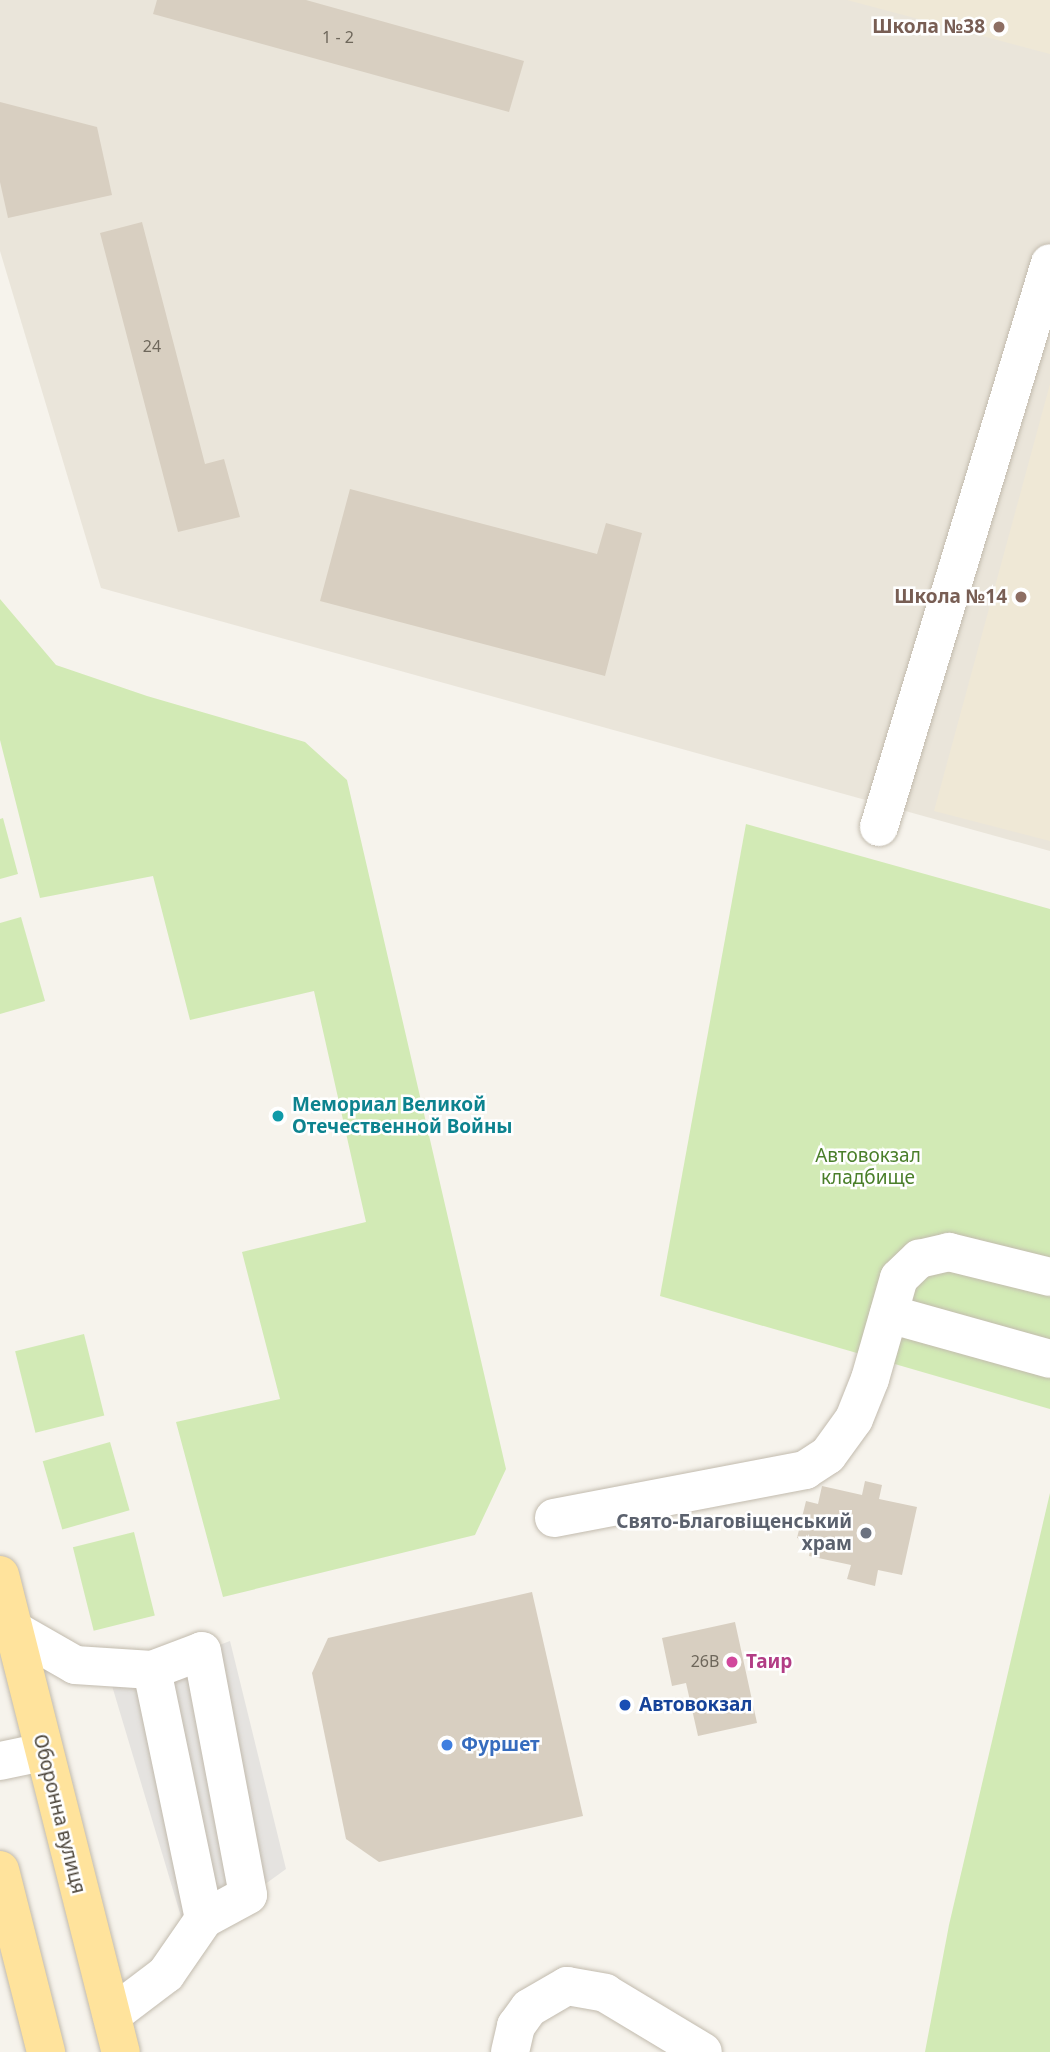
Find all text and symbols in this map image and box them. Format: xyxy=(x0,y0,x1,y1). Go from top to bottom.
place label: Школа №38 xyxy=(872,16,985,38)
marker: Школа №38 xyxy=(991,19,1007,35)
house number: 1 - 2 xyxy=(322,27,354,47)
house number: 24 xyxy=(143,336,161,356)
place label: Школа №14 xyxy=(894,586,1007,608)
marker: Школа №14 xyxy=(1013,589,1029,605)
place label: Мемориал Великой Отечественной Войны xyxy=(292,1094,513,1138)
marker: Мемориал Великой Отечественной Войны xyxy=(270,1108,286,1124)
park label: Автовокзал кладбище xyxy=(815,1145,921,1189)
place label: Свято-Благовіщенський храм xyxy=(616,1511,852,1555)
marker: Свято-Благовіщенський храм xyxy=(858,1525,874,1541)
house number: 26В xyxy=(691,1651,719,1671)
place label: Таир xyxy=(746,1651,792,1673)
marker: Таир xyxy=(724,1654,740,1670)
place label: Автовокзал xyxy=(639,1694,752,1716)
marker: Автовокзал xyxy=(617,1697,633,1713)
street label: Оборонна вулиця xyxy=(28,1732,90,1896)
place label: Фуршет xyxy=(461,1734,540,1756)
marker: Фуршет xyxy=(439,1737,455,1753)

